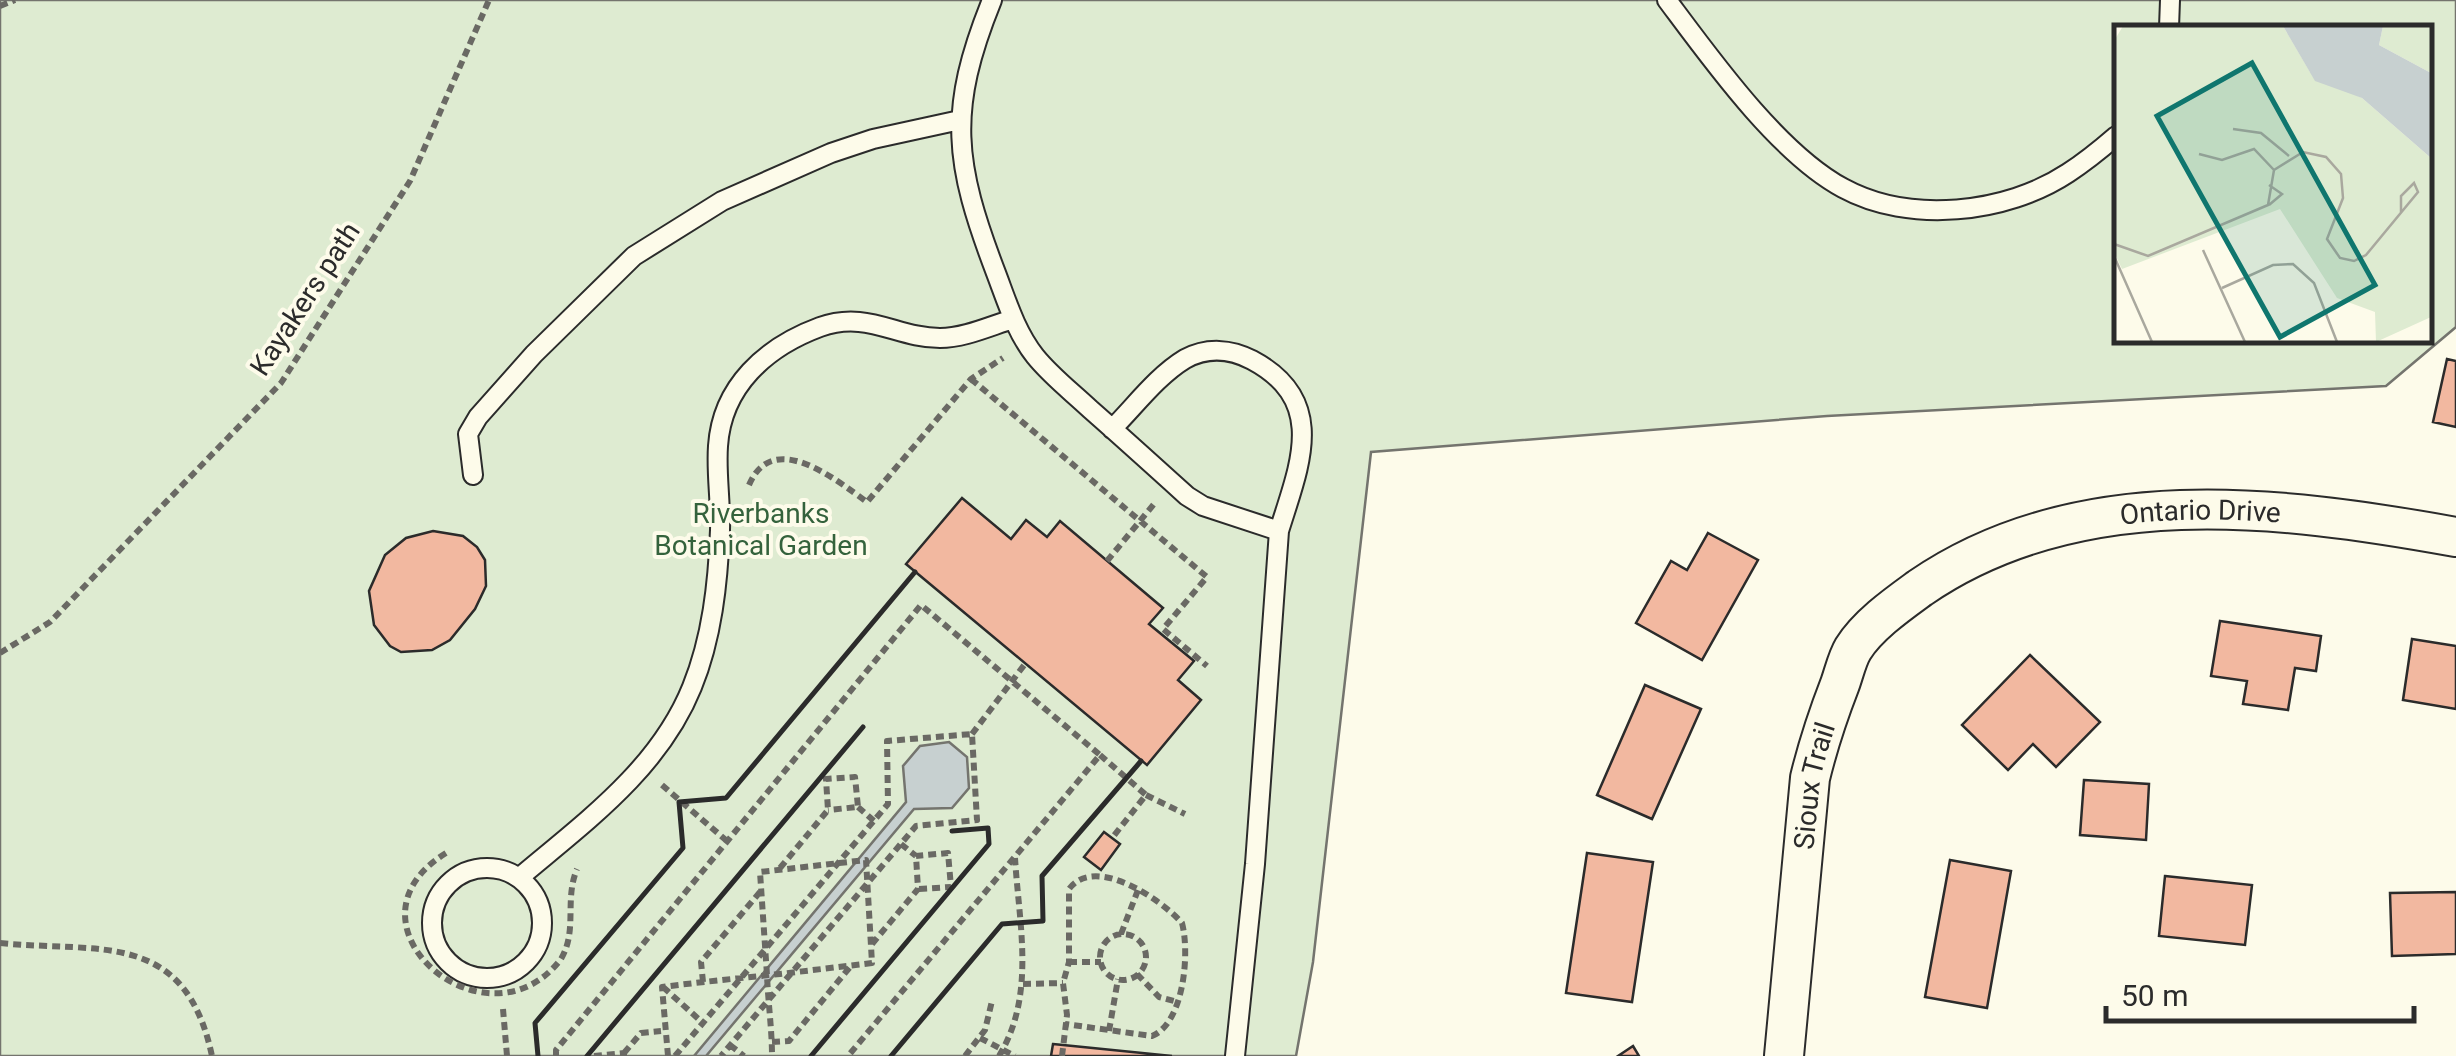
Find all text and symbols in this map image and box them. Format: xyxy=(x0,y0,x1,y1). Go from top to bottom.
inset map xyxy=(2114,25,2431,342)
street label: Kayakers path xyxy=(243,216,367,382)
street label: Ontario Drive xyxy=(2118,493,2282,531)
park label: Riverbanks Botanical Garden xyxy=(654,497,868,562)
street label: Sioux Trail xyxy=(1787,718,1841,851)
scale bar xyxy=(2106,961,2414,1023)
text: 50 m xyxy=(2121,978,2188,1013)

